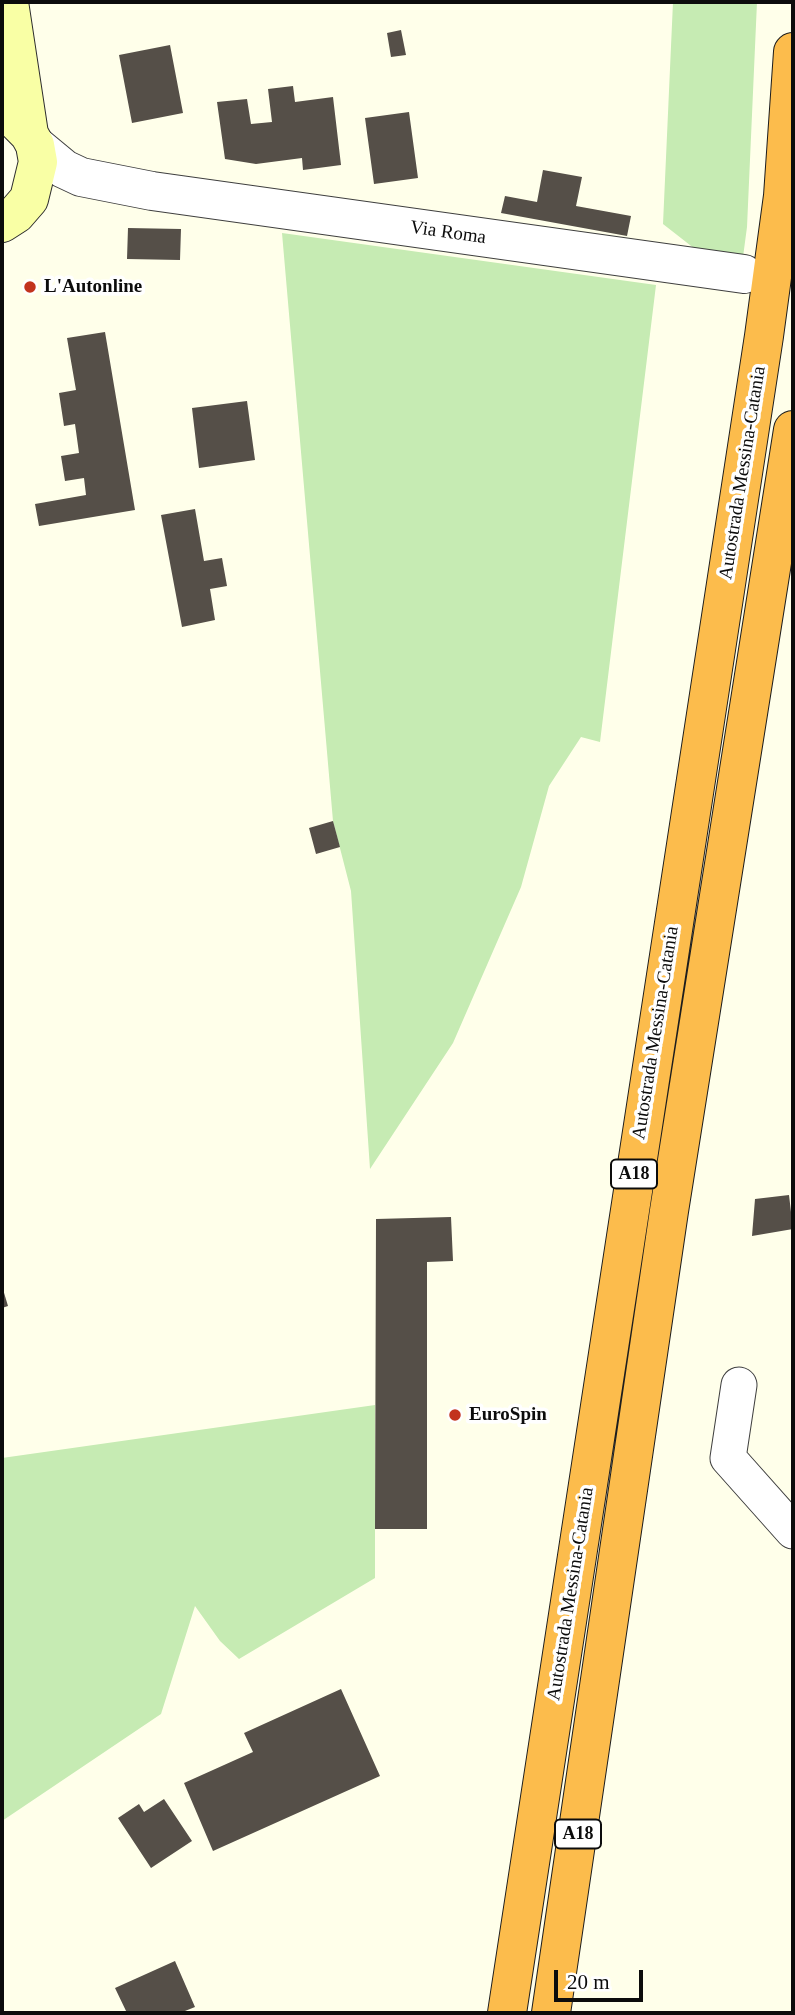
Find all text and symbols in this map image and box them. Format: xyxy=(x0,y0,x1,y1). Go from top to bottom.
street label: Via Roma xyxy=(409,216,487,250)
place label: L'Autonline xyxy=(44,276,142,298)
marker: L'Autonline xyxy=(22,279,38,295)
street label: Autostrada Messina-Catania xyxy=(715,365,771,581)
street label: Autostrada Messina-Catania xyxy=(628,925,684,1141)
road number: A18 xyxy=(611,1160,657,1189)
place label: EuroSpin xyxy=(469,1404,547,1426)
marker: EuroSpin xyxy=(447,1407,463,1423)
street label: Autostrada Messina-Catania xyxy=(543,1486,599,1702)
road number: A18 xyxy=(555,1820,601,1848)
scale bar xyxy=(557,1955,646,1999)
text: 20 m xyxy=(567,1970,610,1994)

